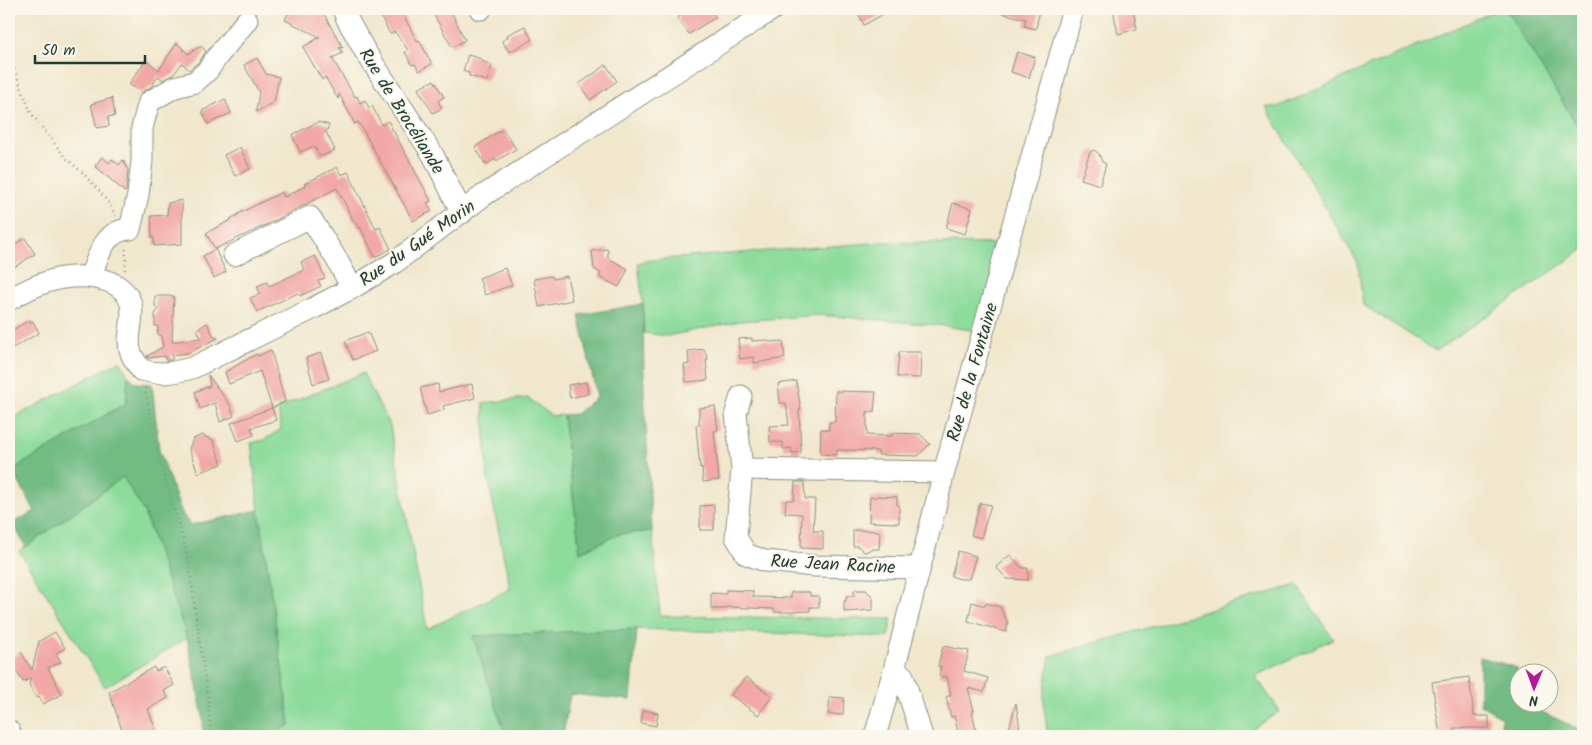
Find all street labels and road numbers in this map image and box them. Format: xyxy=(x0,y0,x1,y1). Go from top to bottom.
street label: Rue de Brocéliande xyxy=(350,43,451,181)
street label: Rue du Gué Morin xyxy=(354,193,482,295)
street label: Rue de la Fontaine xyxy=(940,299,1007,445)
street label: Rue Jean Racine xyxy=(770,548,896,583)

